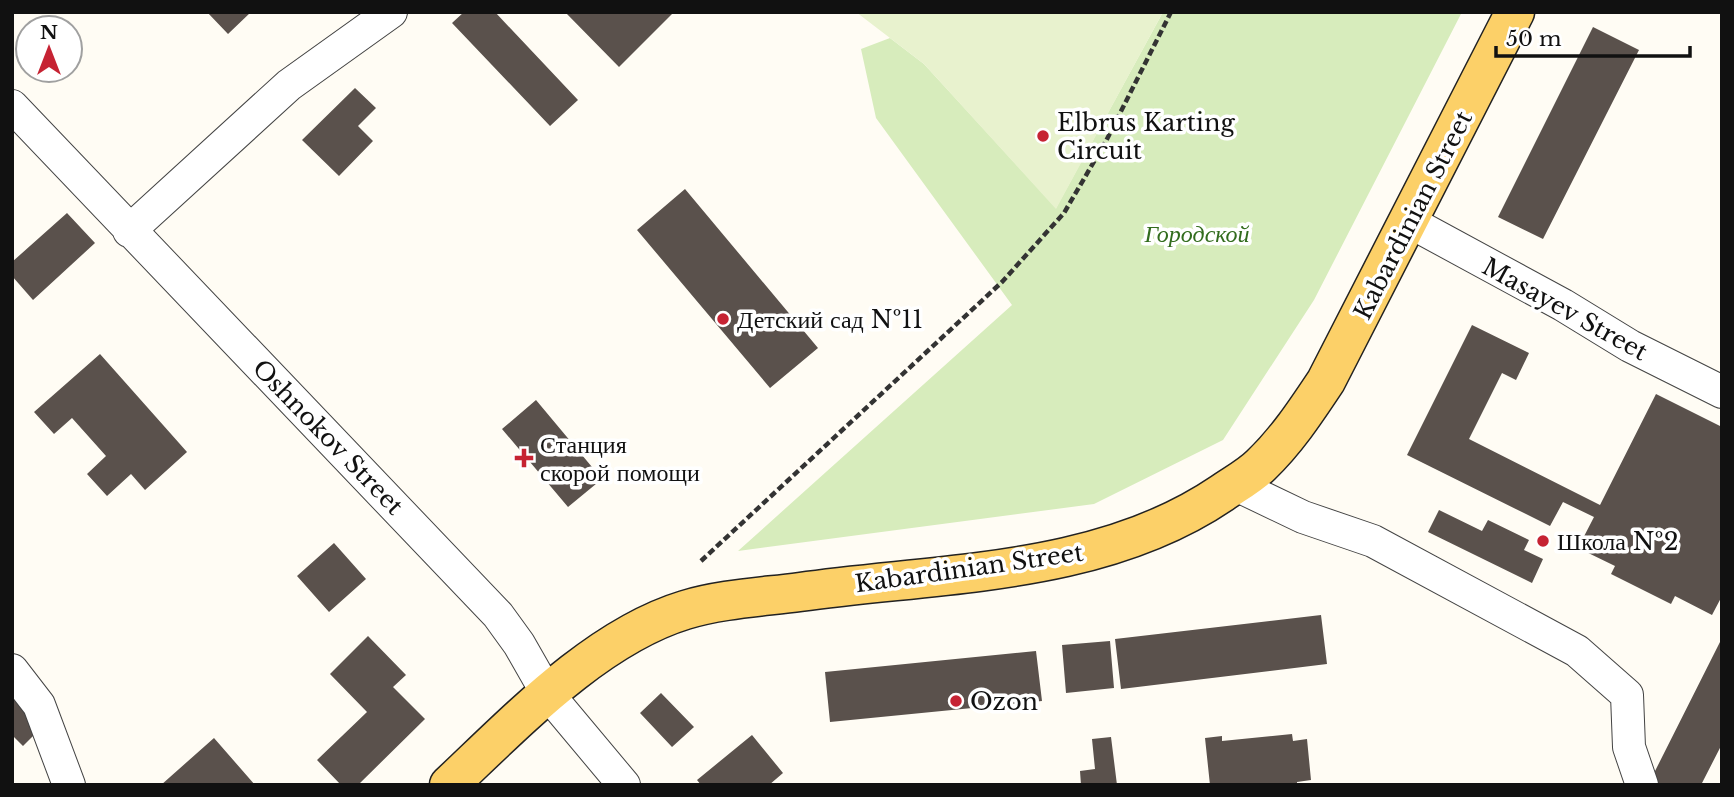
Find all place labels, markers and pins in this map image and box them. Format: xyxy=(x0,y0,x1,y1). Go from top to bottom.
place label: Elbrus Karting Circuit xyxy=(1057,108,1235,165)
marker: Elbrus Karting Circuit xyxy=(1035,128,1051,144)
place label: Детский сад №11 xyxy=(737,305,923,334)
marker: Детский сад №11 xyxy=(715,311,731,327)
place label: Станция скорой помощи xyxy=(540,430,700,487)
marker: Станция скорой помощи xyxy=(514,448,534,468)
place label: Школа №2 xyxy=(1557,527,1678,556)
marker: Школа №2 xyxy=(1535,533,1551,549)
place label: Ozon xyxy=(970,687,1038,716)
marker: Ozon xyxy=(948,693,964,709)

